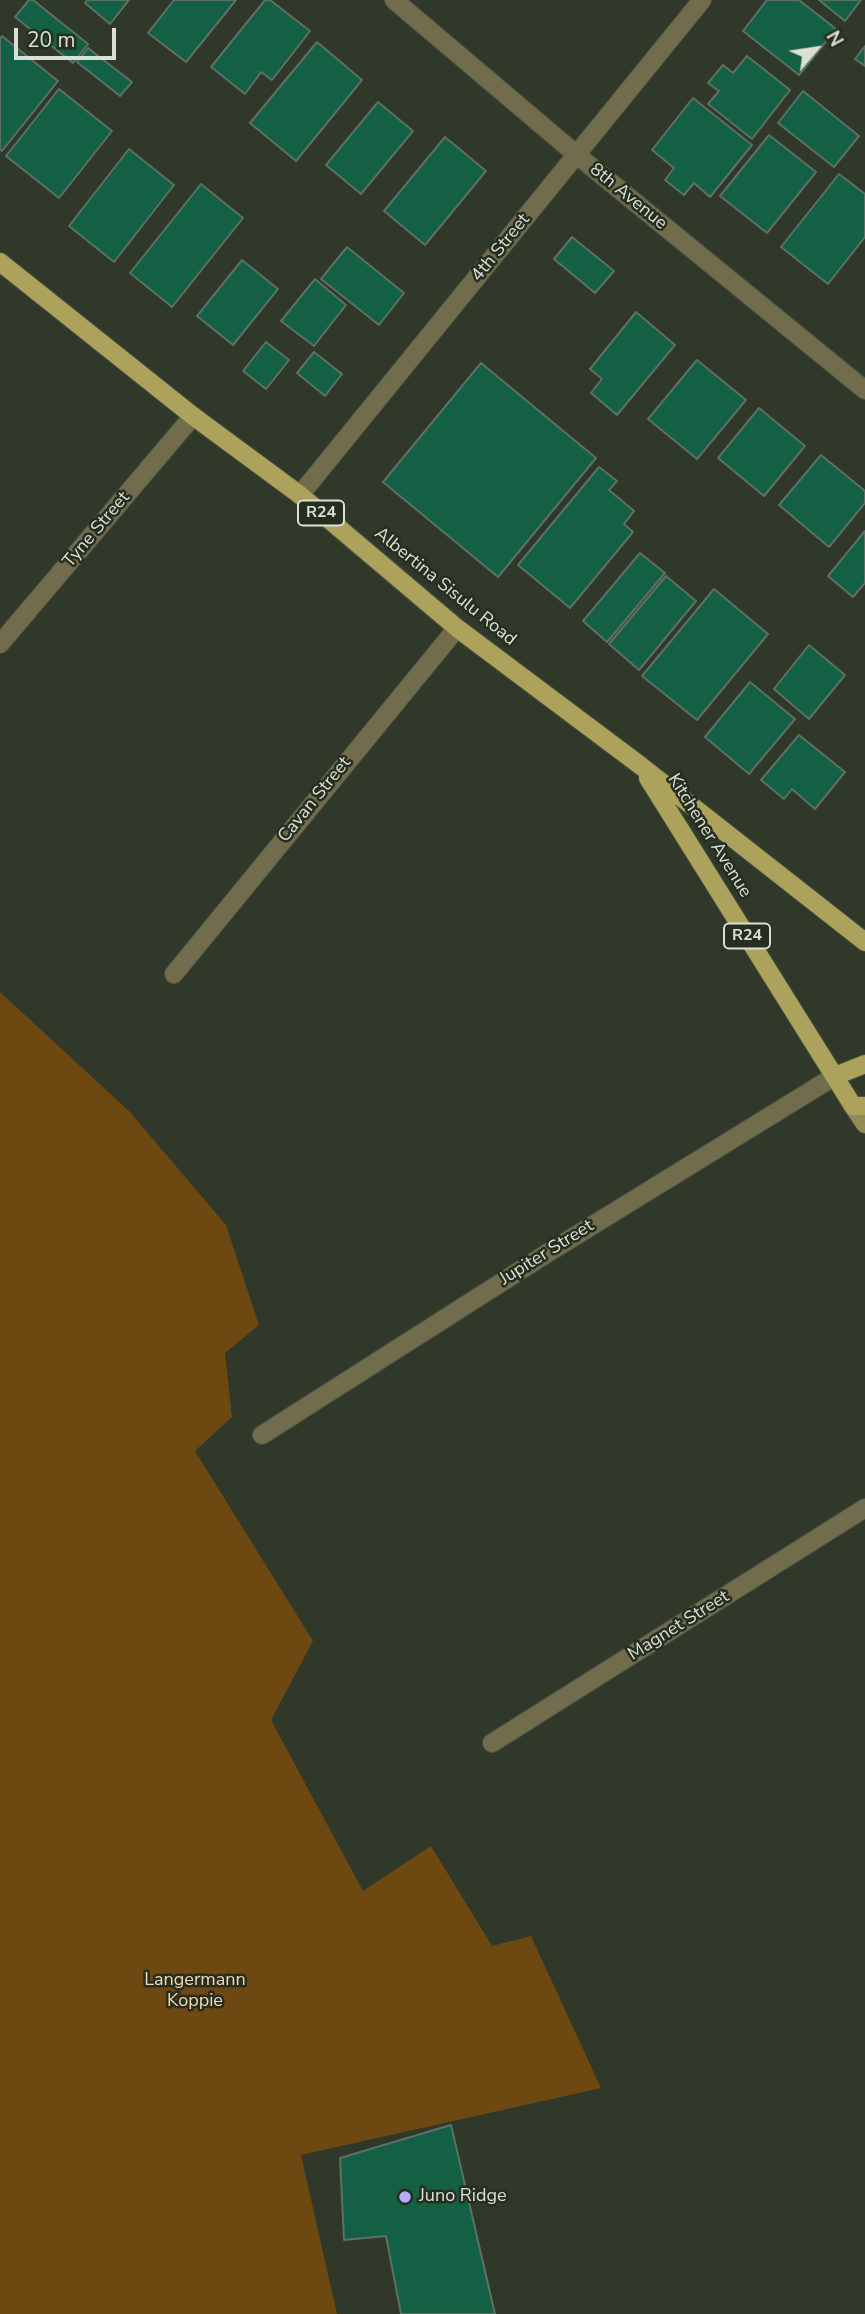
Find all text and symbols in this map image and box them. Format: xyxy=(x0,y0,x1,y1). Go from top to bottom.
scale bar xyxy=(18,14,119,58)
north arrow xyxy=(781,14,851,84)
text: 20 m xyxy=(27,26,76,54)
text: N xyxy=(820,26,849,51)
street label: 8th Avenue xyxy=(585,159,671,235)
street label: 4th Street xyxy=(467,210,535,286)
street label: Tyne Street xyxy=(59,488,135,572)
road number: R24 xyxy=(298,500,344,526)
street label: Albertina Sisulu Road xyxy=(370,523,520,651)
street label: Cavan Street xyxy=(274,753,356,847)
street label: Kitchener Avenue xyxy=(662,770,756,902)
road number: R24 xyxy=(724,924,770,948)
street label: Jupiter Street xyxy=(496,1216,598,1290)
street label: Magnet Street xyxy=(624,1586,734,1666)
park label: Langermann Koppie xyxy=(144,1970,246,2012)
place label: Juno Ridge xyxy=(419,2186,507,2208)
marker: Juno Ridge xyxy=(397,2189,413,2205)

